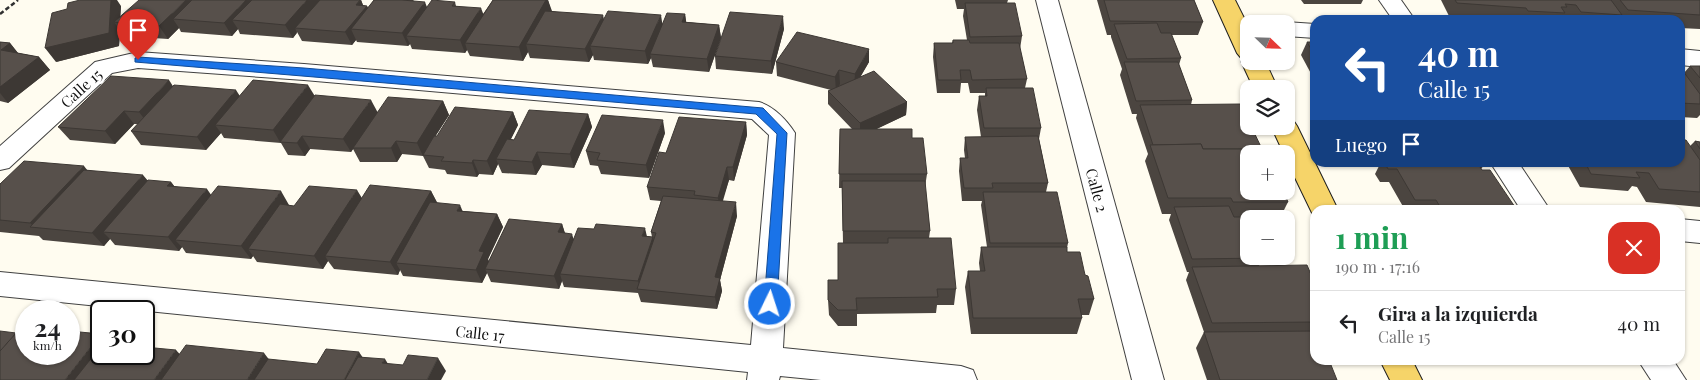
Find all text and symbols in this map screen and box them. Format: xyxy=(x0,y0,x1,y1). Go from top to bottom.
pin xyxy=(117,9,159,60)
north arrow xyxy=(1240,15,1295,70)
map controls xyxy=(1240,15,1295,265)
icon: arrive xyxy=(124,16,152,44)
text: 40 m xyxy=(1418,29,1499,76)
icon: left xyxy=(1335,35,1400,100)
street label: Calle 15 xyxy=(56,64,106,112)
text: Calle 15 xyxy=(1418,74,1490,104)
button: layers xyxy=(1240,80,1295,135)
icon: arrive xyxy=(1397,130,1425,158)
text: Luego xyxy=(1335,131,1387,157)
button: + xyxy=(1240,145,1295,200)
street label: Calle 2 xyxy=(1082,166,1112,214)
button: − xyxy=(1240,210,1295,265)
text: 1 min xyxy=(1335,217,1409,257)
button: close xyxy=(1608,222,1660,274)
text: 190 m · 17:16 xyxy=(1335,256,1420,277)
position arrow xyxy=(743,277,795,329)
speed limit sign: 30 xyxy=(90,300,155,365)
text: Gira a la izquierda xyxy=(1378,300,1538,326)
icon: left xyxy=(1335,309,1363,337)
text: 24 xyxy=(34,310,61,343)
text: 40 m xyxy=(1618,310,1660,336)
street label: Calle 17 xyxy=(454,320,506,346)
text: Calle 15 xyxy=(1378,326,1430,347)
text: km/h xyxy=(33,337,62,353)

